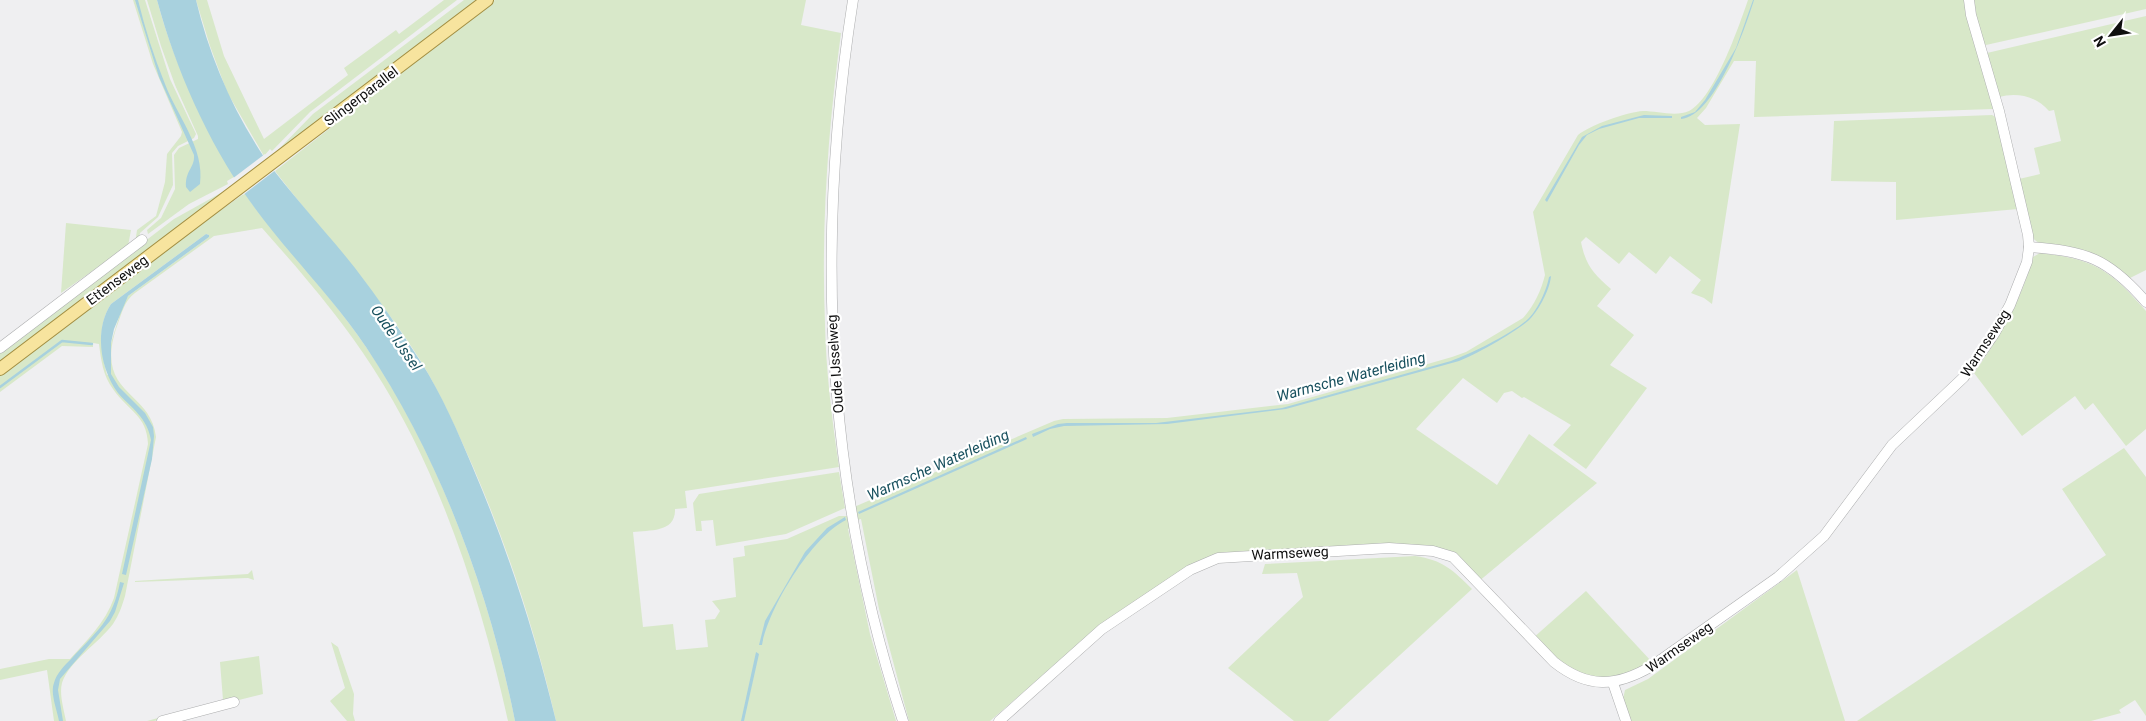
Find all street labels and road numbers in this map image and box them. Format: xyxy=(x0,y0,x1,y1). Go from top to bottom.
street label: Slingerparallel xyxy=(321,63,401,129)
street label: Ettenseweg xyxy=(83,252,151,308)
street label: Warmseweg xyxy=(1957,306,2013,380)
street label: Oude IJsselweg xyxy=(824,314,846,414)
street label: Warmseweg xyxy=(1251,543,1329,563)
street label: Warmseweg xyxy=(1643,618,1715,676)

